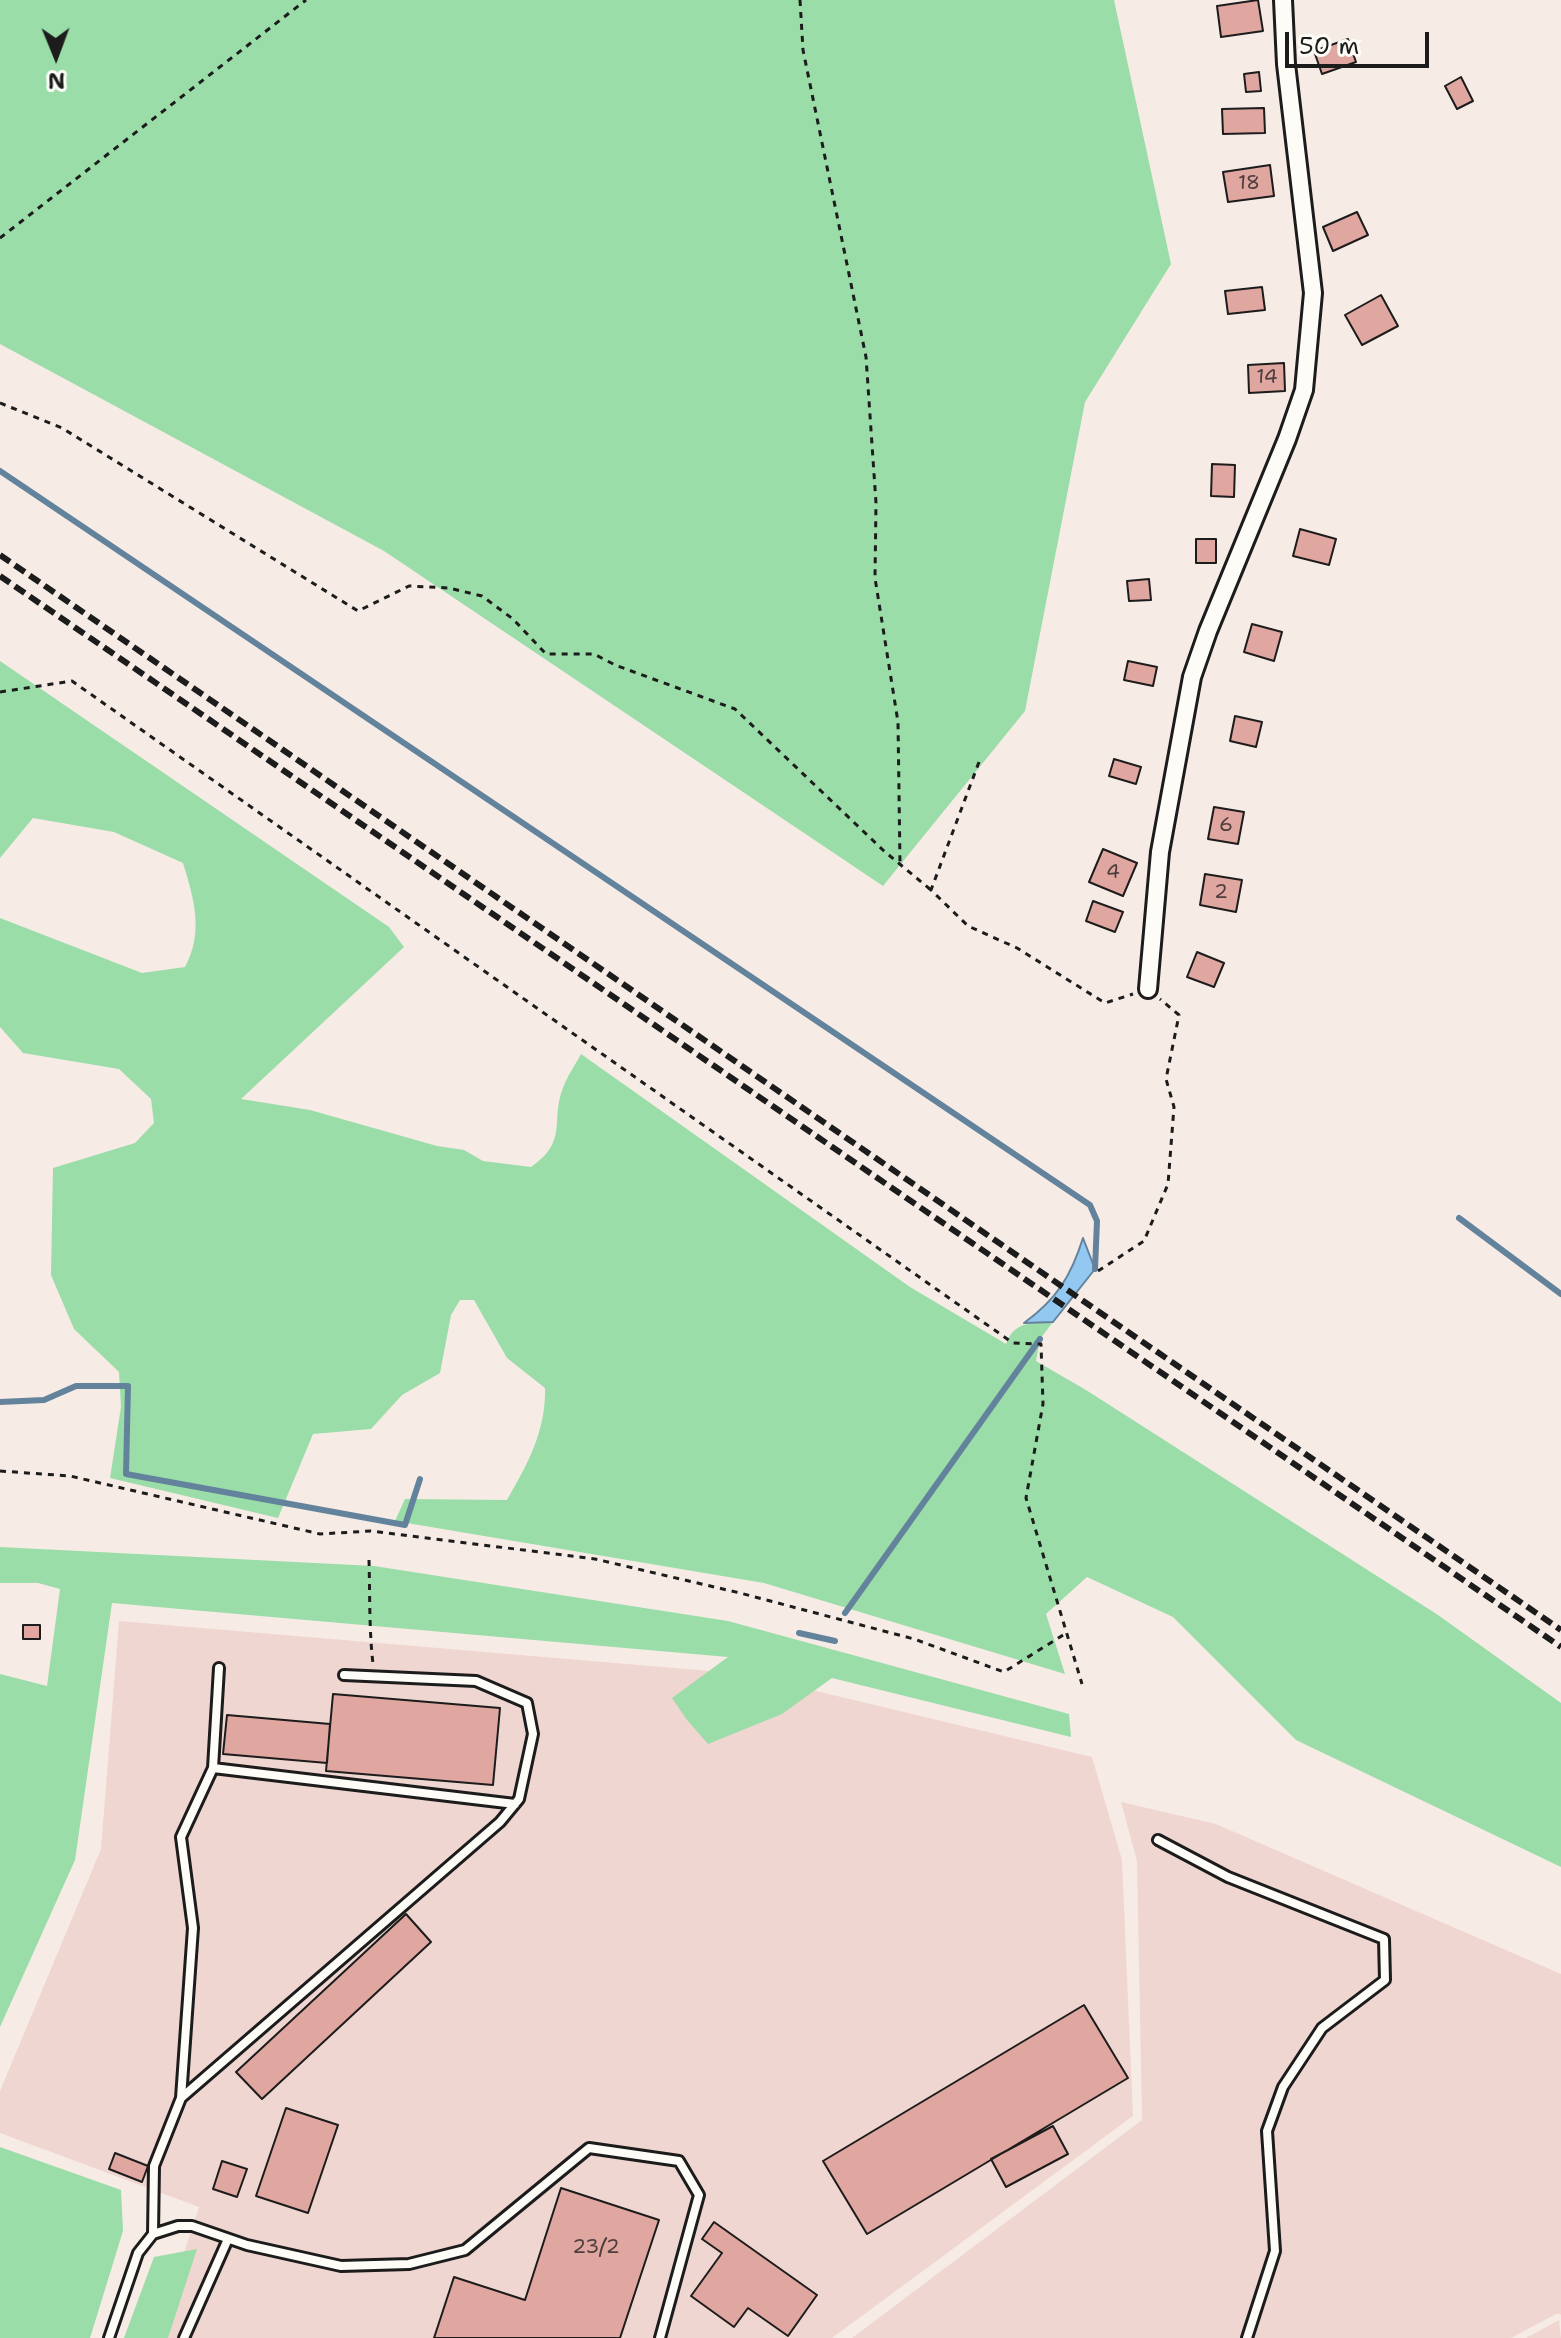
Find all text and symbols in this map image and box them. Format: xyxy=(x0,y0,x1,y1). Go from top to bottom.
north arrow xyxy=(16,16,96,96)
scale bar xyxy=(1289,16,1433,66)
text: 50 m xyxy=(1299,30,1359,62)
text: N xyxy=(47,66,65,95)
house number: 18 xyxy=(1238,172,1260,196)
house number: 14 xyxy=(1256,366,1278,390)
house number: 6 xyxy=(1219,814,1233,838)
house number: 4 xyxy=(1106,861,1120,885)
house number: 2 xyxy=(1214,881,1228,905)
house number: 23/2 xyxy=(572,2236,620,2260)

